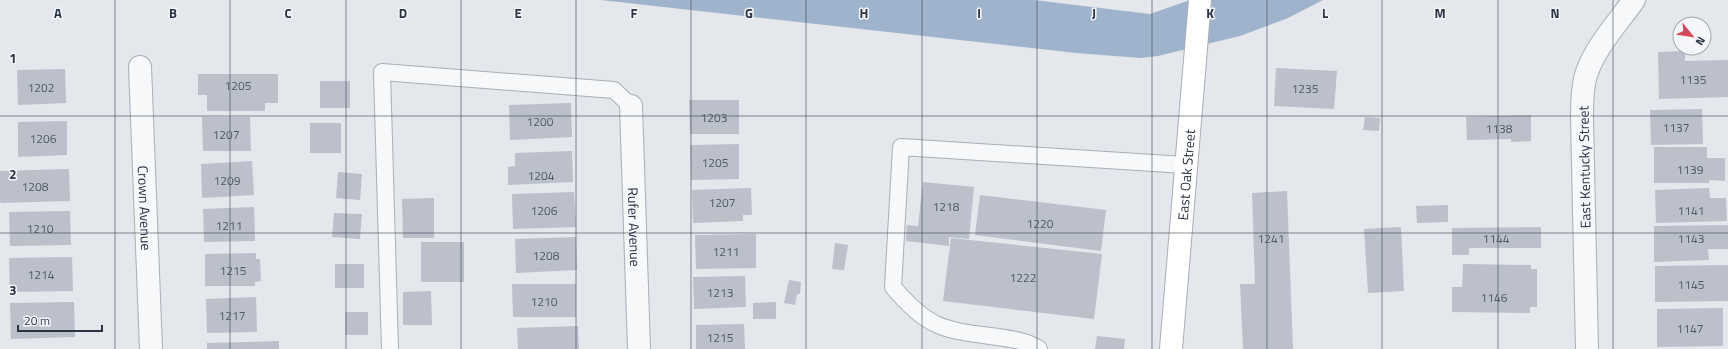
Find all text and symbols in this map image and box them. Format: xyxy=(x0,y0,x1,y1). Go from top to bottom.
text: A xyxy=(54,3,62,23)
text: B xyxy=(169,3,177,23)
text: C xyxy=(284,3,292,23)
text: D xyxy=(399,3,407,23)
text: E xyxy=(514,3,522,23)
text: F xyxy=(631,3,638,23)
text: G xyxy=(745,3,753,23)
text: H xyxy=(860,3,868,23)
text: I xyxy=(977,3,981,23)
text: J xyxy=(1092,3,1096,23)
text: K xyxy=(1206,3,1214,23)
text: L xyxy=(1322,3,1328,23)
text: M xyxy=(1434,3,1446,23)
text: N xyxy=(1550,3,1560,23)
north arrow xyxy=(1672,16,1712,56)
text: N xyxy=(1692,34,1709,48)
text: 1 xyxy=(9,48,17,68)
house number: 1135 xyxy=(1680,70,1707,89)
house number: 1205 xyxy=(225,76,252,95)
house number: 1202 xyxy=(28,78,54,97)
house number: 1235 xyxy=(1292,79,1319,98)
street label: East Kentucky Street xyxy=(1572,105,1596,229)
house number: 1203 xyxy=(701,108,727,127)
house number: 1200 xyxy=(527,112,554,131)
house number: 1137 xyxy=(1663,118,1689,137)
house number: 1138 xyxy=(1486,119,1513,138)
house number: 1207 xyxy=(213,125,239,144)
street label: East Oak Street xyxy=(1171,128,1200,221)
house number: 1206 xyxy=(30,129,57,148)
house number: 1205 xyxy=(702,153,729,172)
house number: 1139 xyxy=(1677,160,1704,179)
text: 2 xyxy=(9,164,17,184)
street label: Crown Avenue xyxy=(133,165,158,251)
house number: 1204 xyxy=(528,166,555,185)
house number: 1209 xyxy=(214,171,241,190)
house number: 1208 xyxy=(22,177,49,196)
street label: Rufer Avenue xyxy=(623,187,647,267)
house number: 1207 xyxy=(709,193,735,212)
house number: 1218 xyxy=(933,197,960,216)
house number: 1206 xyxy=(531,201,558,220)
house number: 1141 xyxy=(1678,201,1704,220)
house number: 1220 xyxy=(1027,214,1054,233)
house number: 1211 xyxy=(216,216,242,235)
house number: 1210 xyxy=(27,219,54,238)
house number: 1241 xyxy=(1258,229,1284,248)
house number: 1144 xyxy=(1483,229,1510,248)
house number: 1143 xyxy=(1678,229,1704,248)
house number: 1211 xyxy=(713,242,739,261)
house number: 1208 xyxy=(533,246,560,265)
house number: 1215 xyxy=(220,261,247,280)
house number: 1214 xyxy=(28,265,55,284)
house number: 1222 xyxy=(1010,268,1036,287)
house number: 1145 xyxy=(1678,275,1705,294)
text: 3 xyxy=(9,280,17,300)
house number: 1213 xyxy=(707,283,733,302)
house number: 1146 xyxy=(1481,288,1508,307)
house number: 1210 xyxy=(531,292,558,311)
house number: 1217 xyxy=(219,306,245,325)
scale bar xyxy=(18,307,102,333)
text: 20 m xyxy=(24,311,50,330)
house number: 1147 xyxy=(1677,319,1703,338)
house number: 1215 xyxy=(707,328,734,347)

